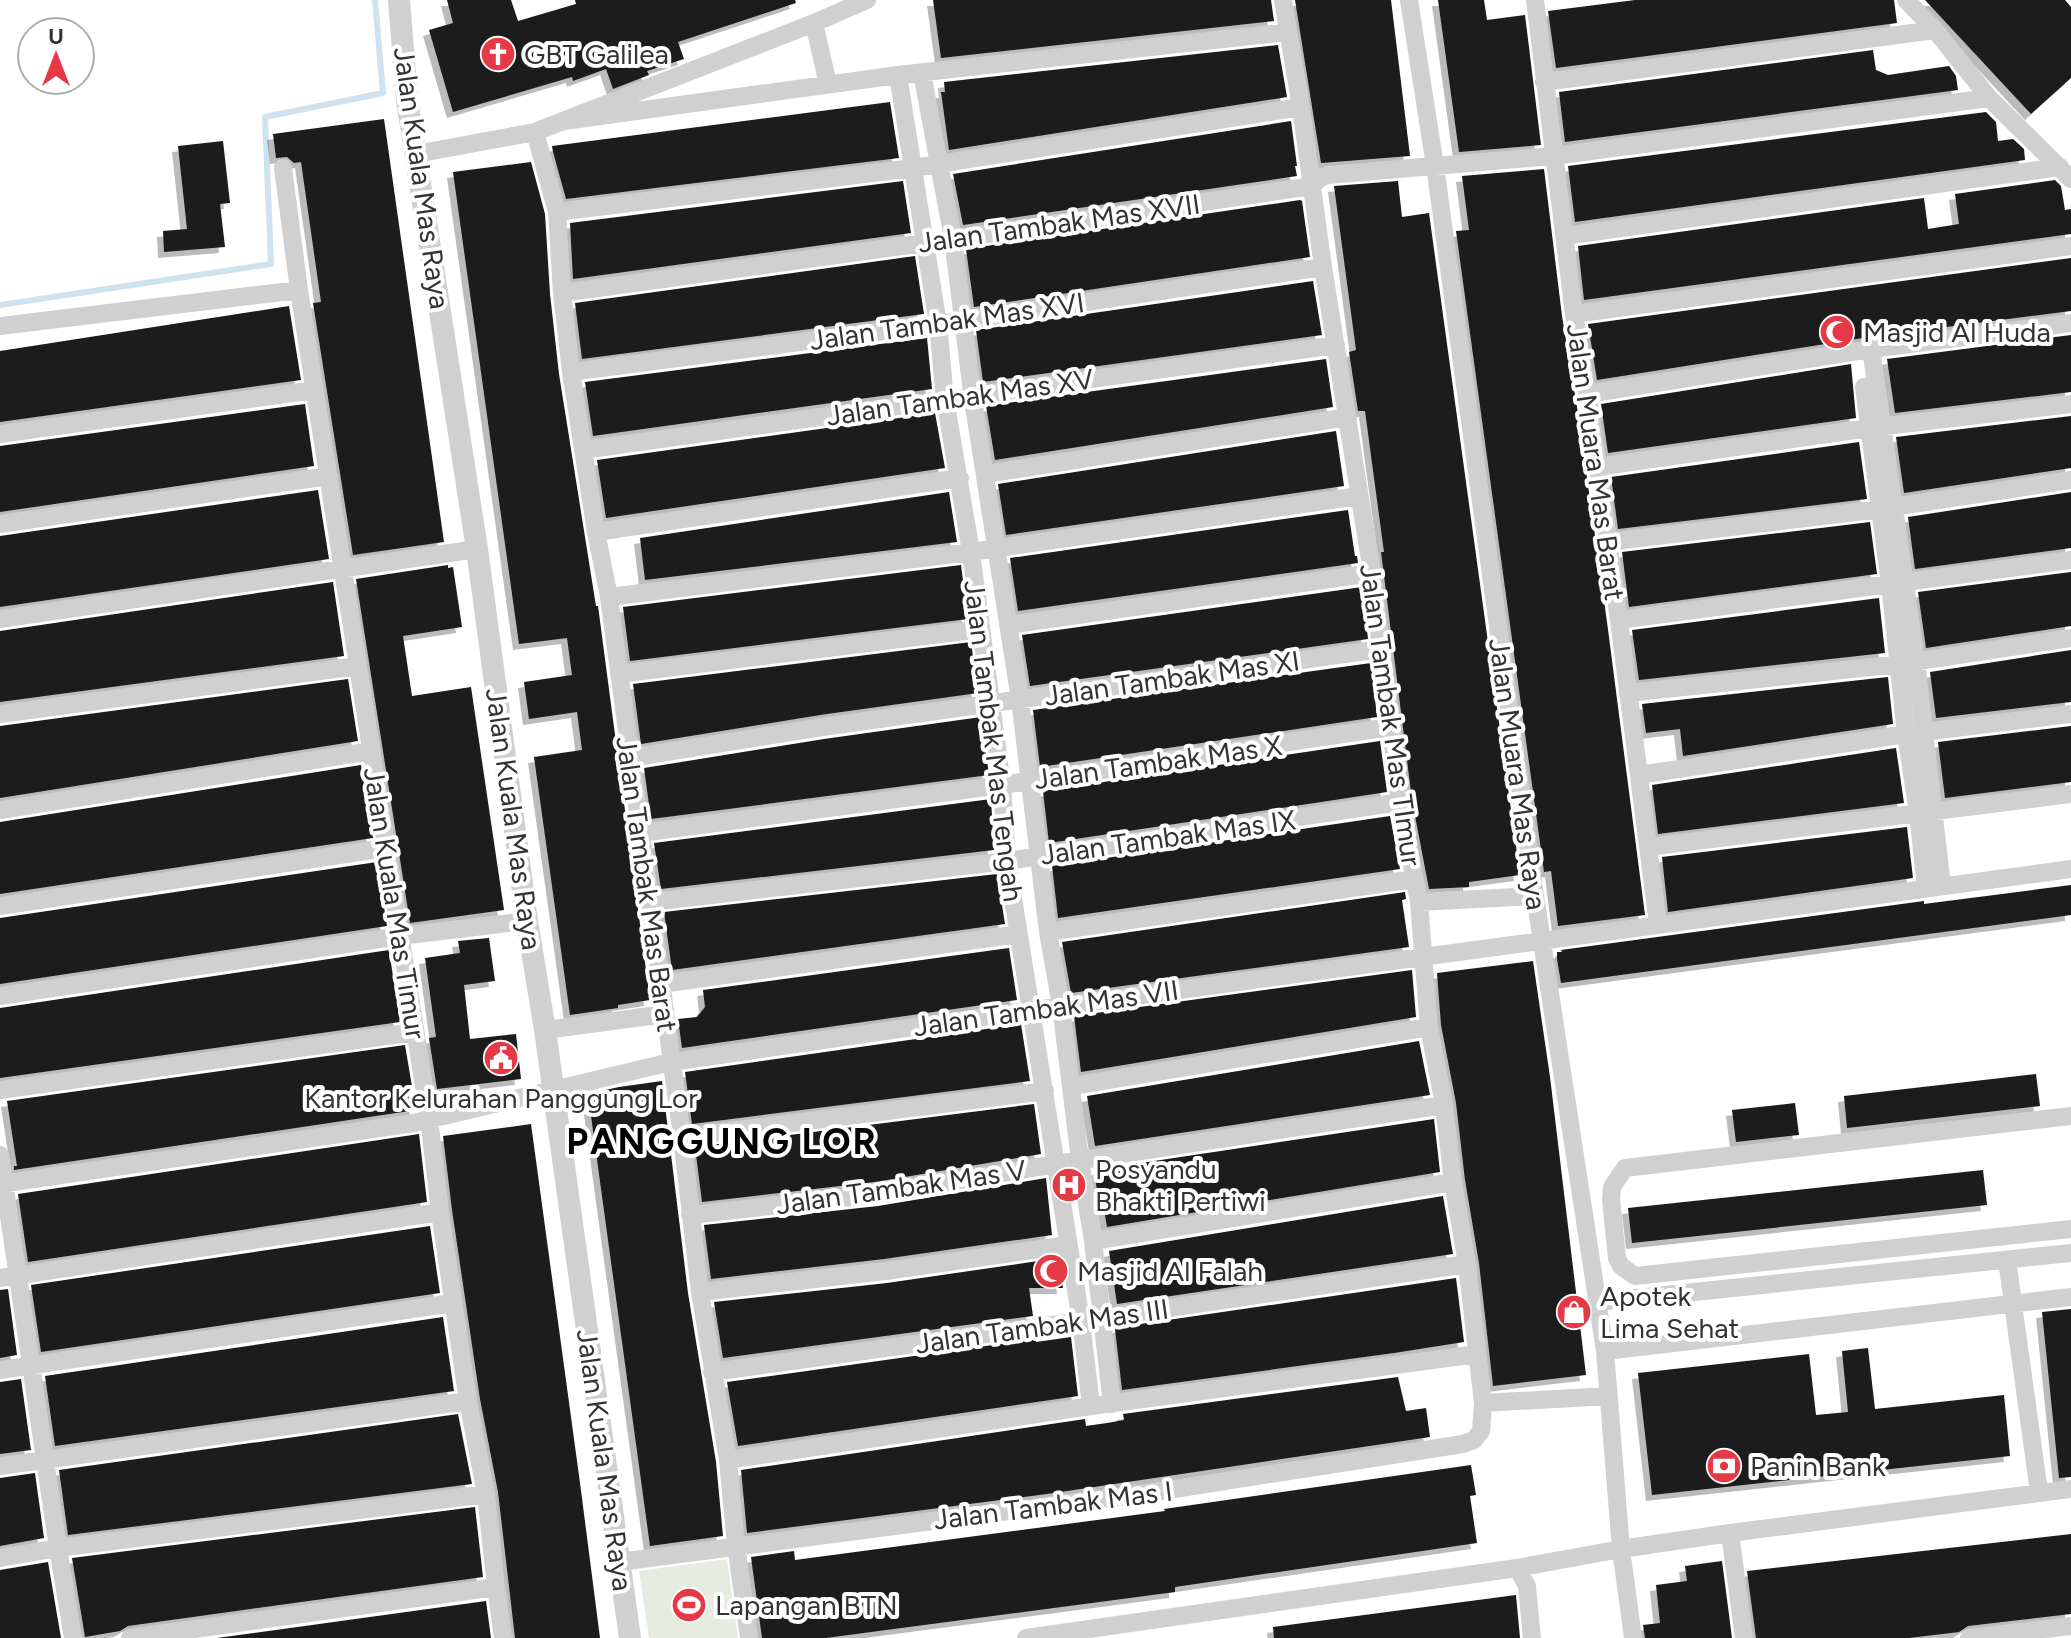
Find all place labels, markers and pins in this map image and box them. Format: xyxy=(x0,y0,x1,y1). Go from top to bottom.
church icon: GBT Galilea xyxy=(479,35,517,73)
place label: GBT Galilea xyxy=(524,37,669,71)
mosque icon: Masjid Al Huda xyxy=(1818,313,1856,351)
place label: Masjid Al Huda xyxy=(1863,315,2051,349)
public building icon: Kantor Kelurahan Panggung Lor xyxy=(482,1039,520,1077)
place label: Kantor Kelurahan Panggung Lor xyxy=(304,1081,698,1115)
place label: Posyandu Bhakti Pertiwi xyxy=(1095,1152,1266,1218)
hospital icon: Posyandu Bhakti Pertiwi xyxy=(1050,1166,1088,1204)
mosque icon: Masjid Al Falah xyxy=(1032,1252,1070,1290)
place label: Masjid Al Falah xyxy=(1077,1254,1263,1288)
place label: Apotek Lima Sehat xyxy=(1600,1279,1739,1345)
shop icon: Apotek Lima Sehat xyxy=(1555,1293,1593,1331)
bank icon: Panin Bank xyxy=(1705,1447,1743,1485)
place label: Panin Bank xyxy=(1750,1449,1886,1483)
sports icon: Lapangan BTN xyxy=(670,1586,708,1624)
place label: Lapangan BTN xyxy=(715,1588,898,1622)

